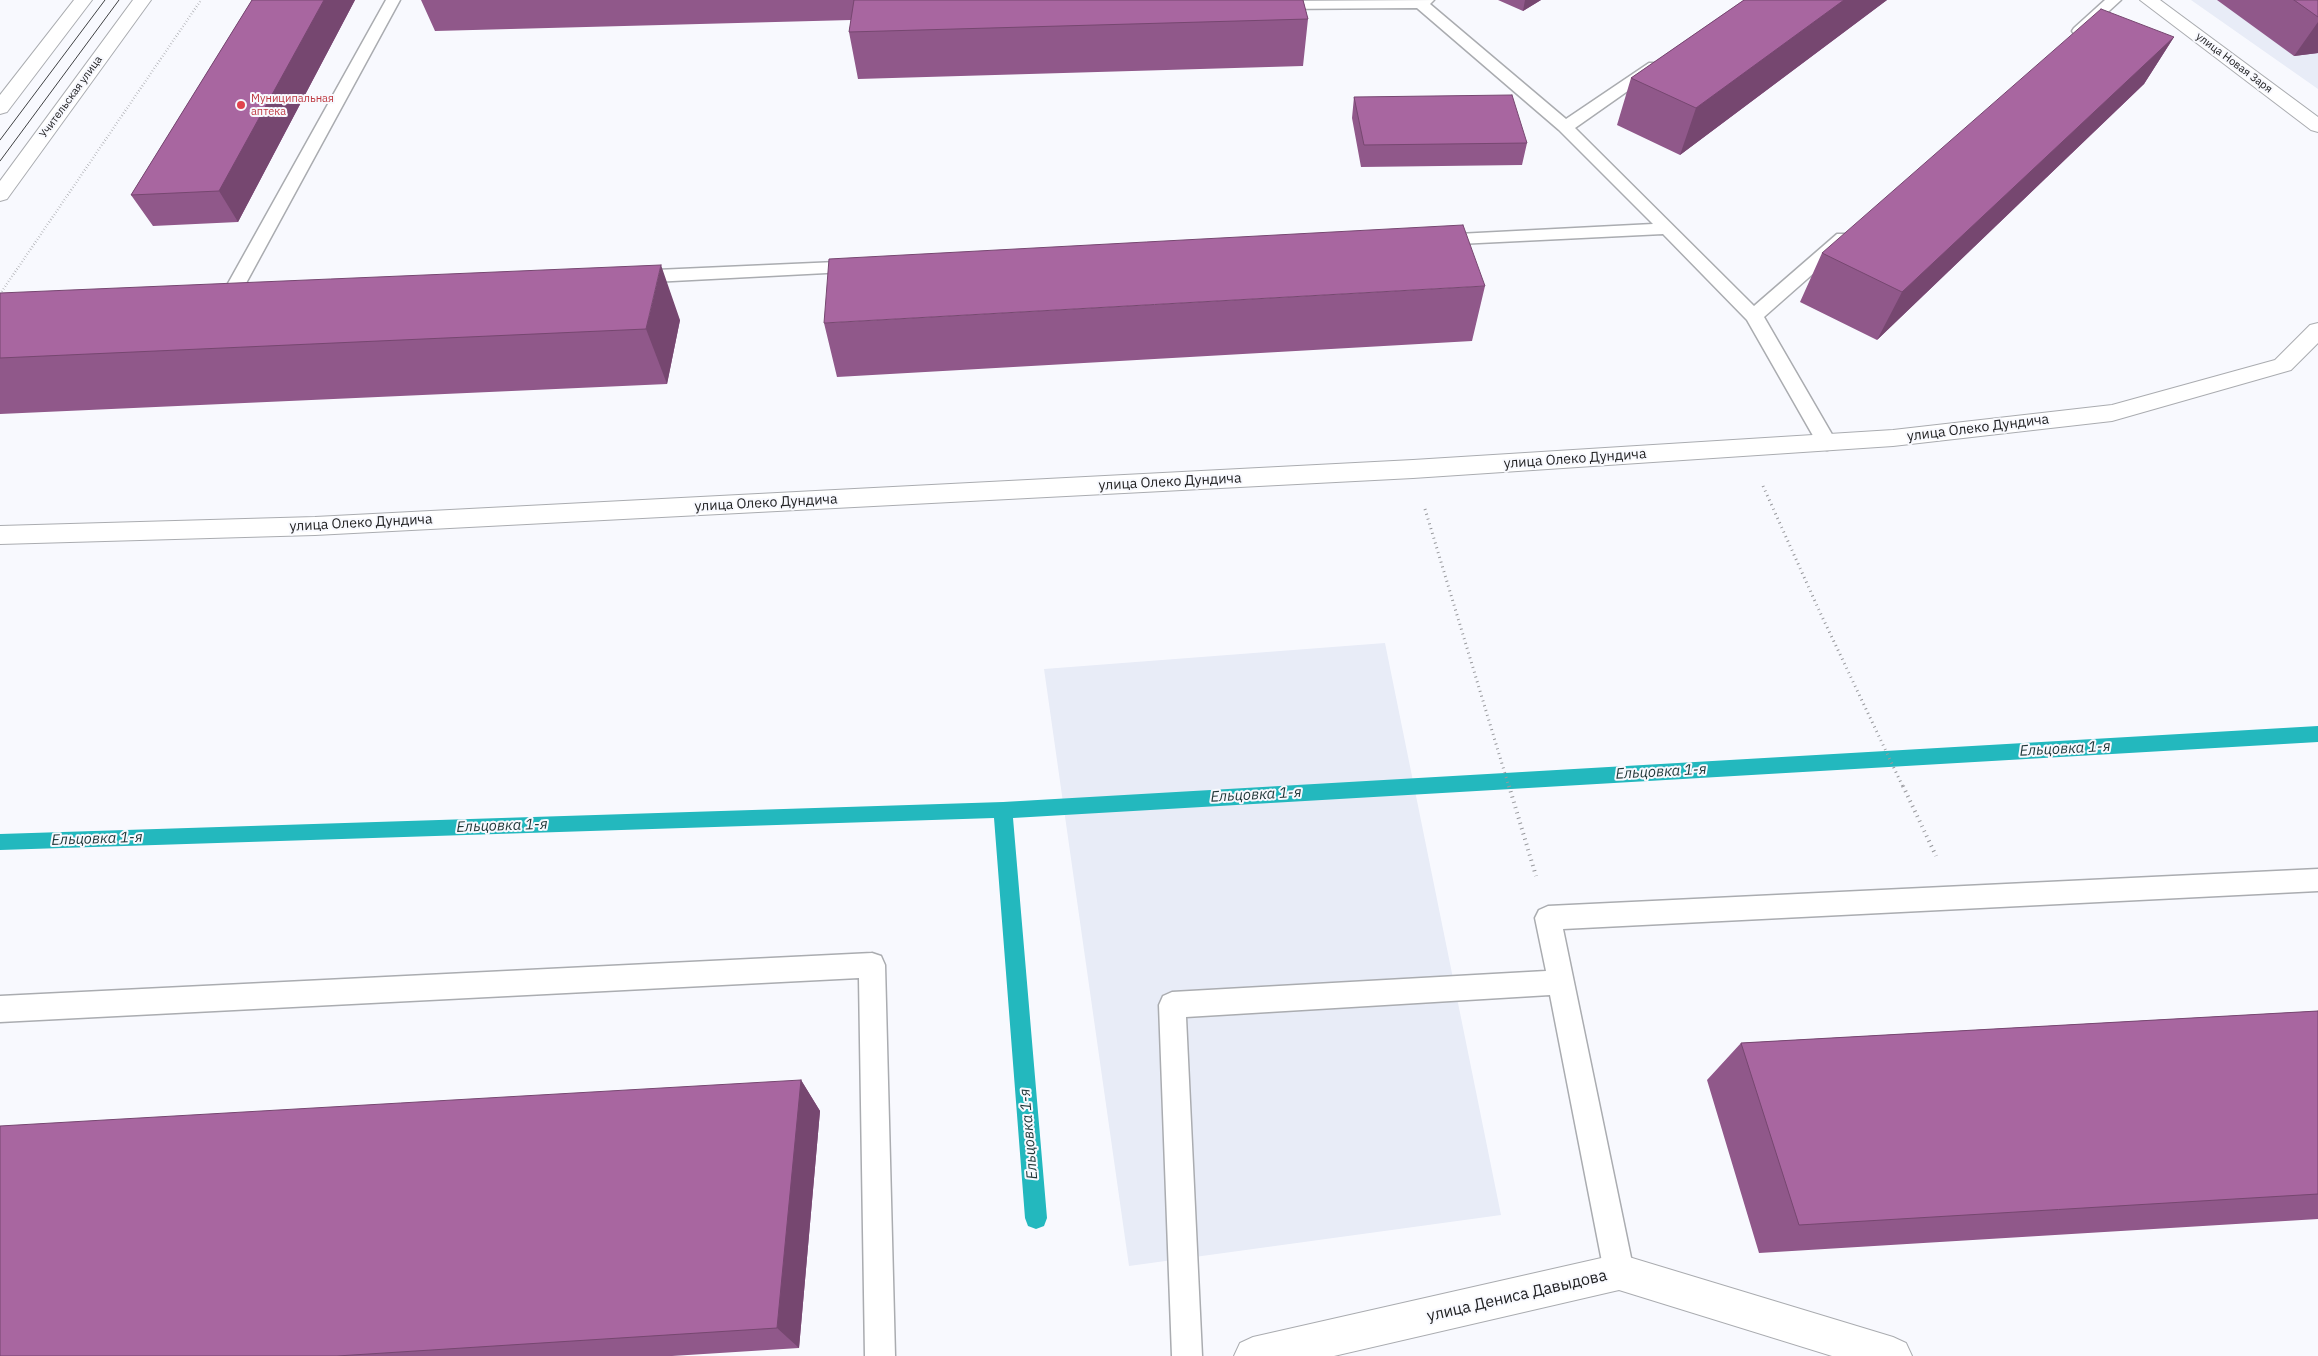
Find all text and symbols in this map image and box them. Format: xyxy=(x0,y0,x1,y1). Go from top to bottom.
street label: улица Новая Заря xyxy=(2193,30,2275,96)
street label: Учительская улица xyxy=(37,54,105,140)
place label: Муниципальная аптека xyxy=(251,92,334,118)
marker: Муниципальная аптека xyxy=(235,99,247,111)
street label: улица Олеко Дундича xyxy=(1906,411,2050,445)
street label: улица Олеко Дундича xyxy=(1503,446,1647,472)
street label: улица Олеко Дундича xyxy=(1098,470,1242,494)
street label: улица Олеко Дундича xyxy=(694,491,838,515)
street label: улица Олеко Дундича xyxy=(289,511,433,535)
water label: Ельцовка 1-я xyxy=(2019,738,2111,760)
water label: Ельцовка 1-я xyxy=(1615,761,1707,783)
water label: Ельцовка 1-я xyxy=(1210,784,1302,806)
water label: Ельцовка 1-я xyxy=(456,815,548,837)
water label: Ельцовка 1-я xyxy=(51,828,143,850)
water label: Ельцовка 1-я xyxy=(1016,1088,1042,1180)
street label: улица Дениса Давыдова xyxy=(1425,1266,1609,1326)

